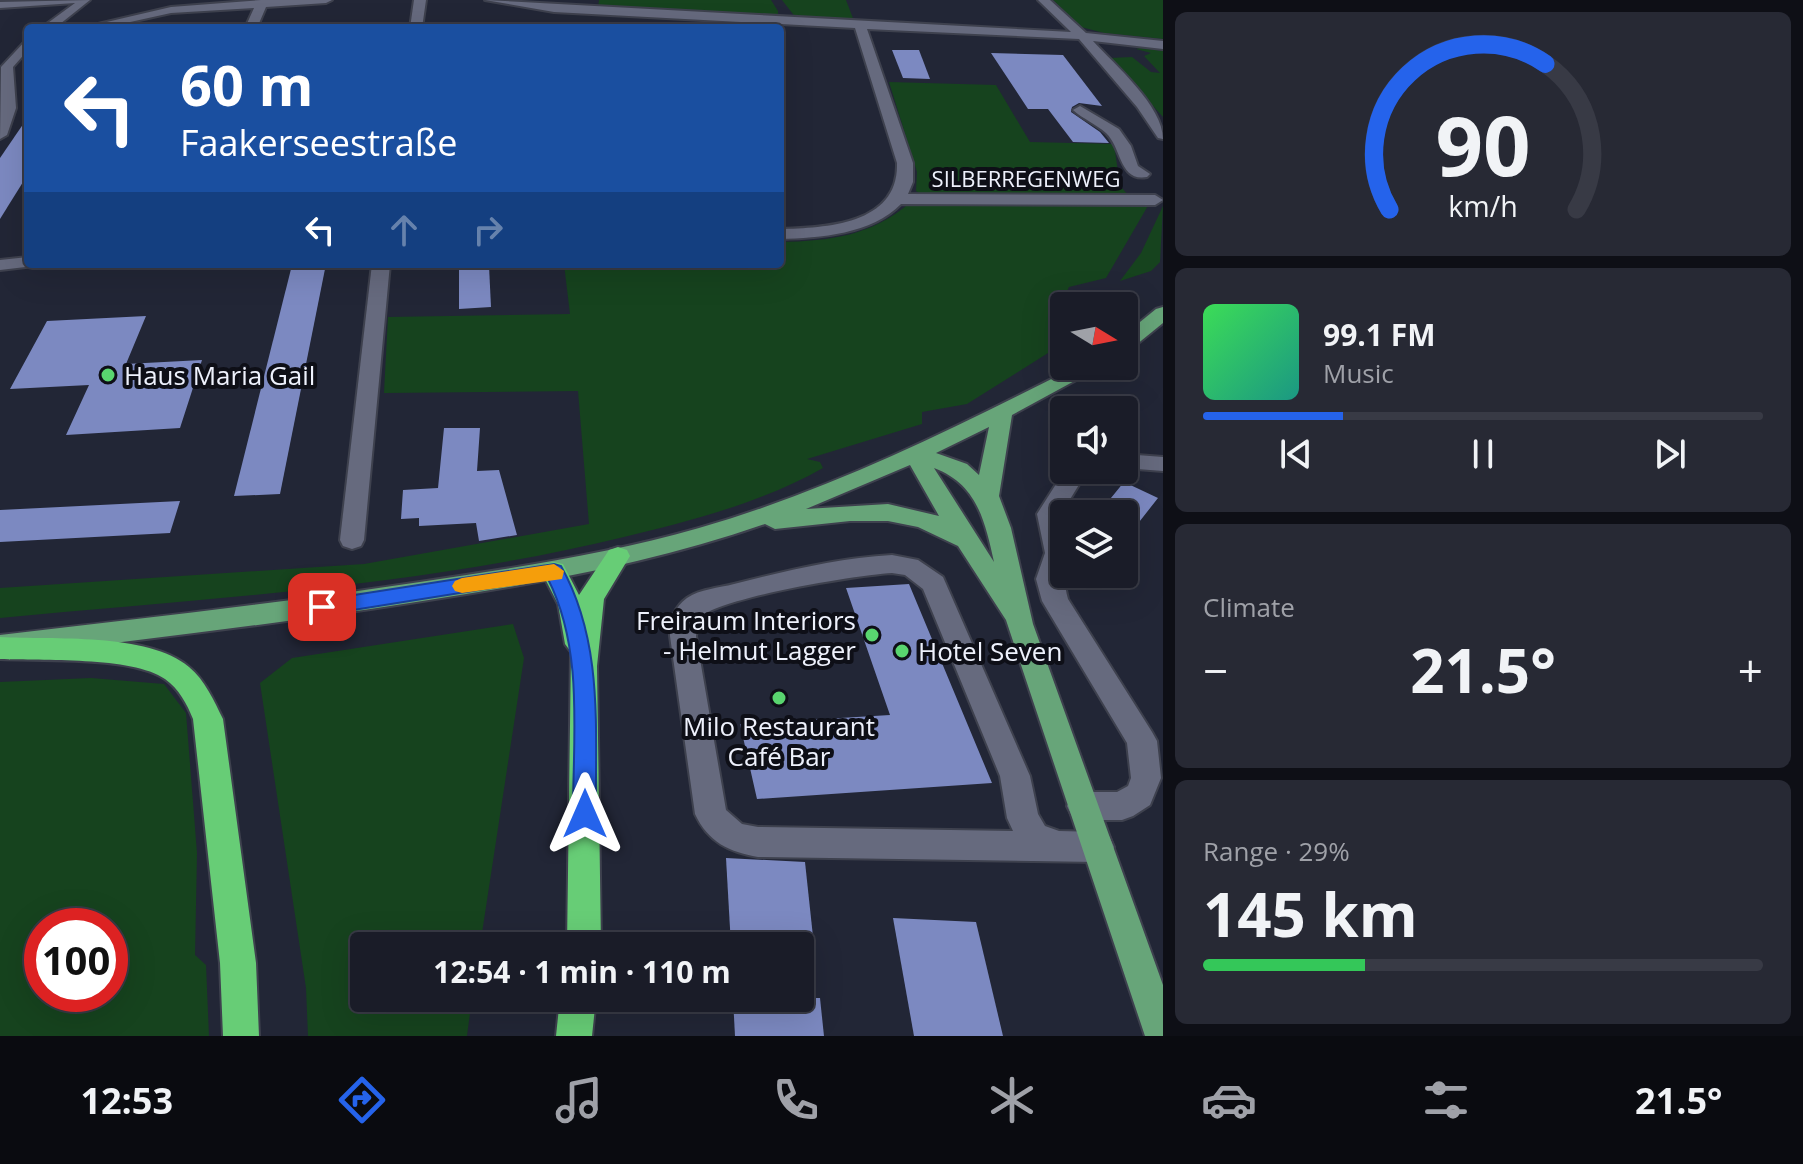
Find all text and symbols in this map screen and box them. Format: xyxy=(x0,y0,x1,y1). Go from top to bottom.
text: 60 m xyxy=(180,46,314,122)
icon: left xyxy=(48,56,152,160)
text: 90 xyxy=(1435,87,1531,200)
text: Faakerseestraße xyxy=(180,118,457,167)
street label: SILBERREGENWEG xyxy=(932,163,1120,193)
text: km/h xyxy=(1448,186,1518,225)
icon: left xyxy=(298,208,342,252)
icon: ahead xyxy=(382,208,426,252)
icon: right xyxy=(466,208,510,252)
north arrow xyxy=(1050,292,1138,380)
map controls xyxy=(1050,292,1138,588)
text: 99.1 FM xyxy=(1323,314,1436,355)
text: Music xyxy=(1323,355,1394,391)
place label: Haus Maria Gail xyxy=(124,357,315,393)
marker: Haus Maria Gail xyxy=(99,366,117,384)
button: sound xyxy=(1050,396,1138,484)
icon: previous xyxy=(1274,432,1318,476)
icon: pause xyxy=(1461,432,1505,476)
icon: next xyxy=(1648,432,1692,476)
button: layers xyxy=(1050,500,1138,588)
pin xyxy=(288,573,356,641)
icon: arrive xyxy=(300,585,344,629)
text: Climate xyxy=(1203,589,1295,625)
place label: Freiraum Interiors - Helmut Lagger xyxy=(636,602,856,668)
marker: Freiraum Interiors - Helmut Lagger xyxy=(863,626,881,644)
text: 21.5° xyxy=(1410,629,1556,711)
place label: Hotel Seven xyxy=(918,633,1062,669)
text: − xyxy=(1203,640,1228,700)
text: + xyxy=(1738,640,1763,700)
marker: Hotel Seven xyxy=(893,642,911,660)
marker: Milo Restaurant Café Bar xyxy=(770,689,788,707)
place label: Milo Restaurant Café Bar xyxy=(683,708,875,774)
position arrow xyxy=(543,772,627,856)
text: Range · 29% xyxy=(1203,833,1350,869)
text: 145 km xyxy=(1203,873,1418,955)
speed limit sign: 100 xyxy=(24,908,128,1012)
text: 12:54 · 1 min · 110 m xyxy=(433,951,731,992)
icon: directions xyxy=(334,1072,390,1128)
icon: music xyxy=(551,1072,607,1128)
icon: phone xyxy=(768,1072,824,1128)
icon: climate xyxy=(984,1072,1040,1128)
icon: car xyxy=(1201,1072,1257,1128)
icon: filters xyxy=(1418,1072,1474,1128)
text: 12:53 xyxy=(80,1076,173,1125)
text: 21.5° xyxy=(1635,1076,1722,1125)

